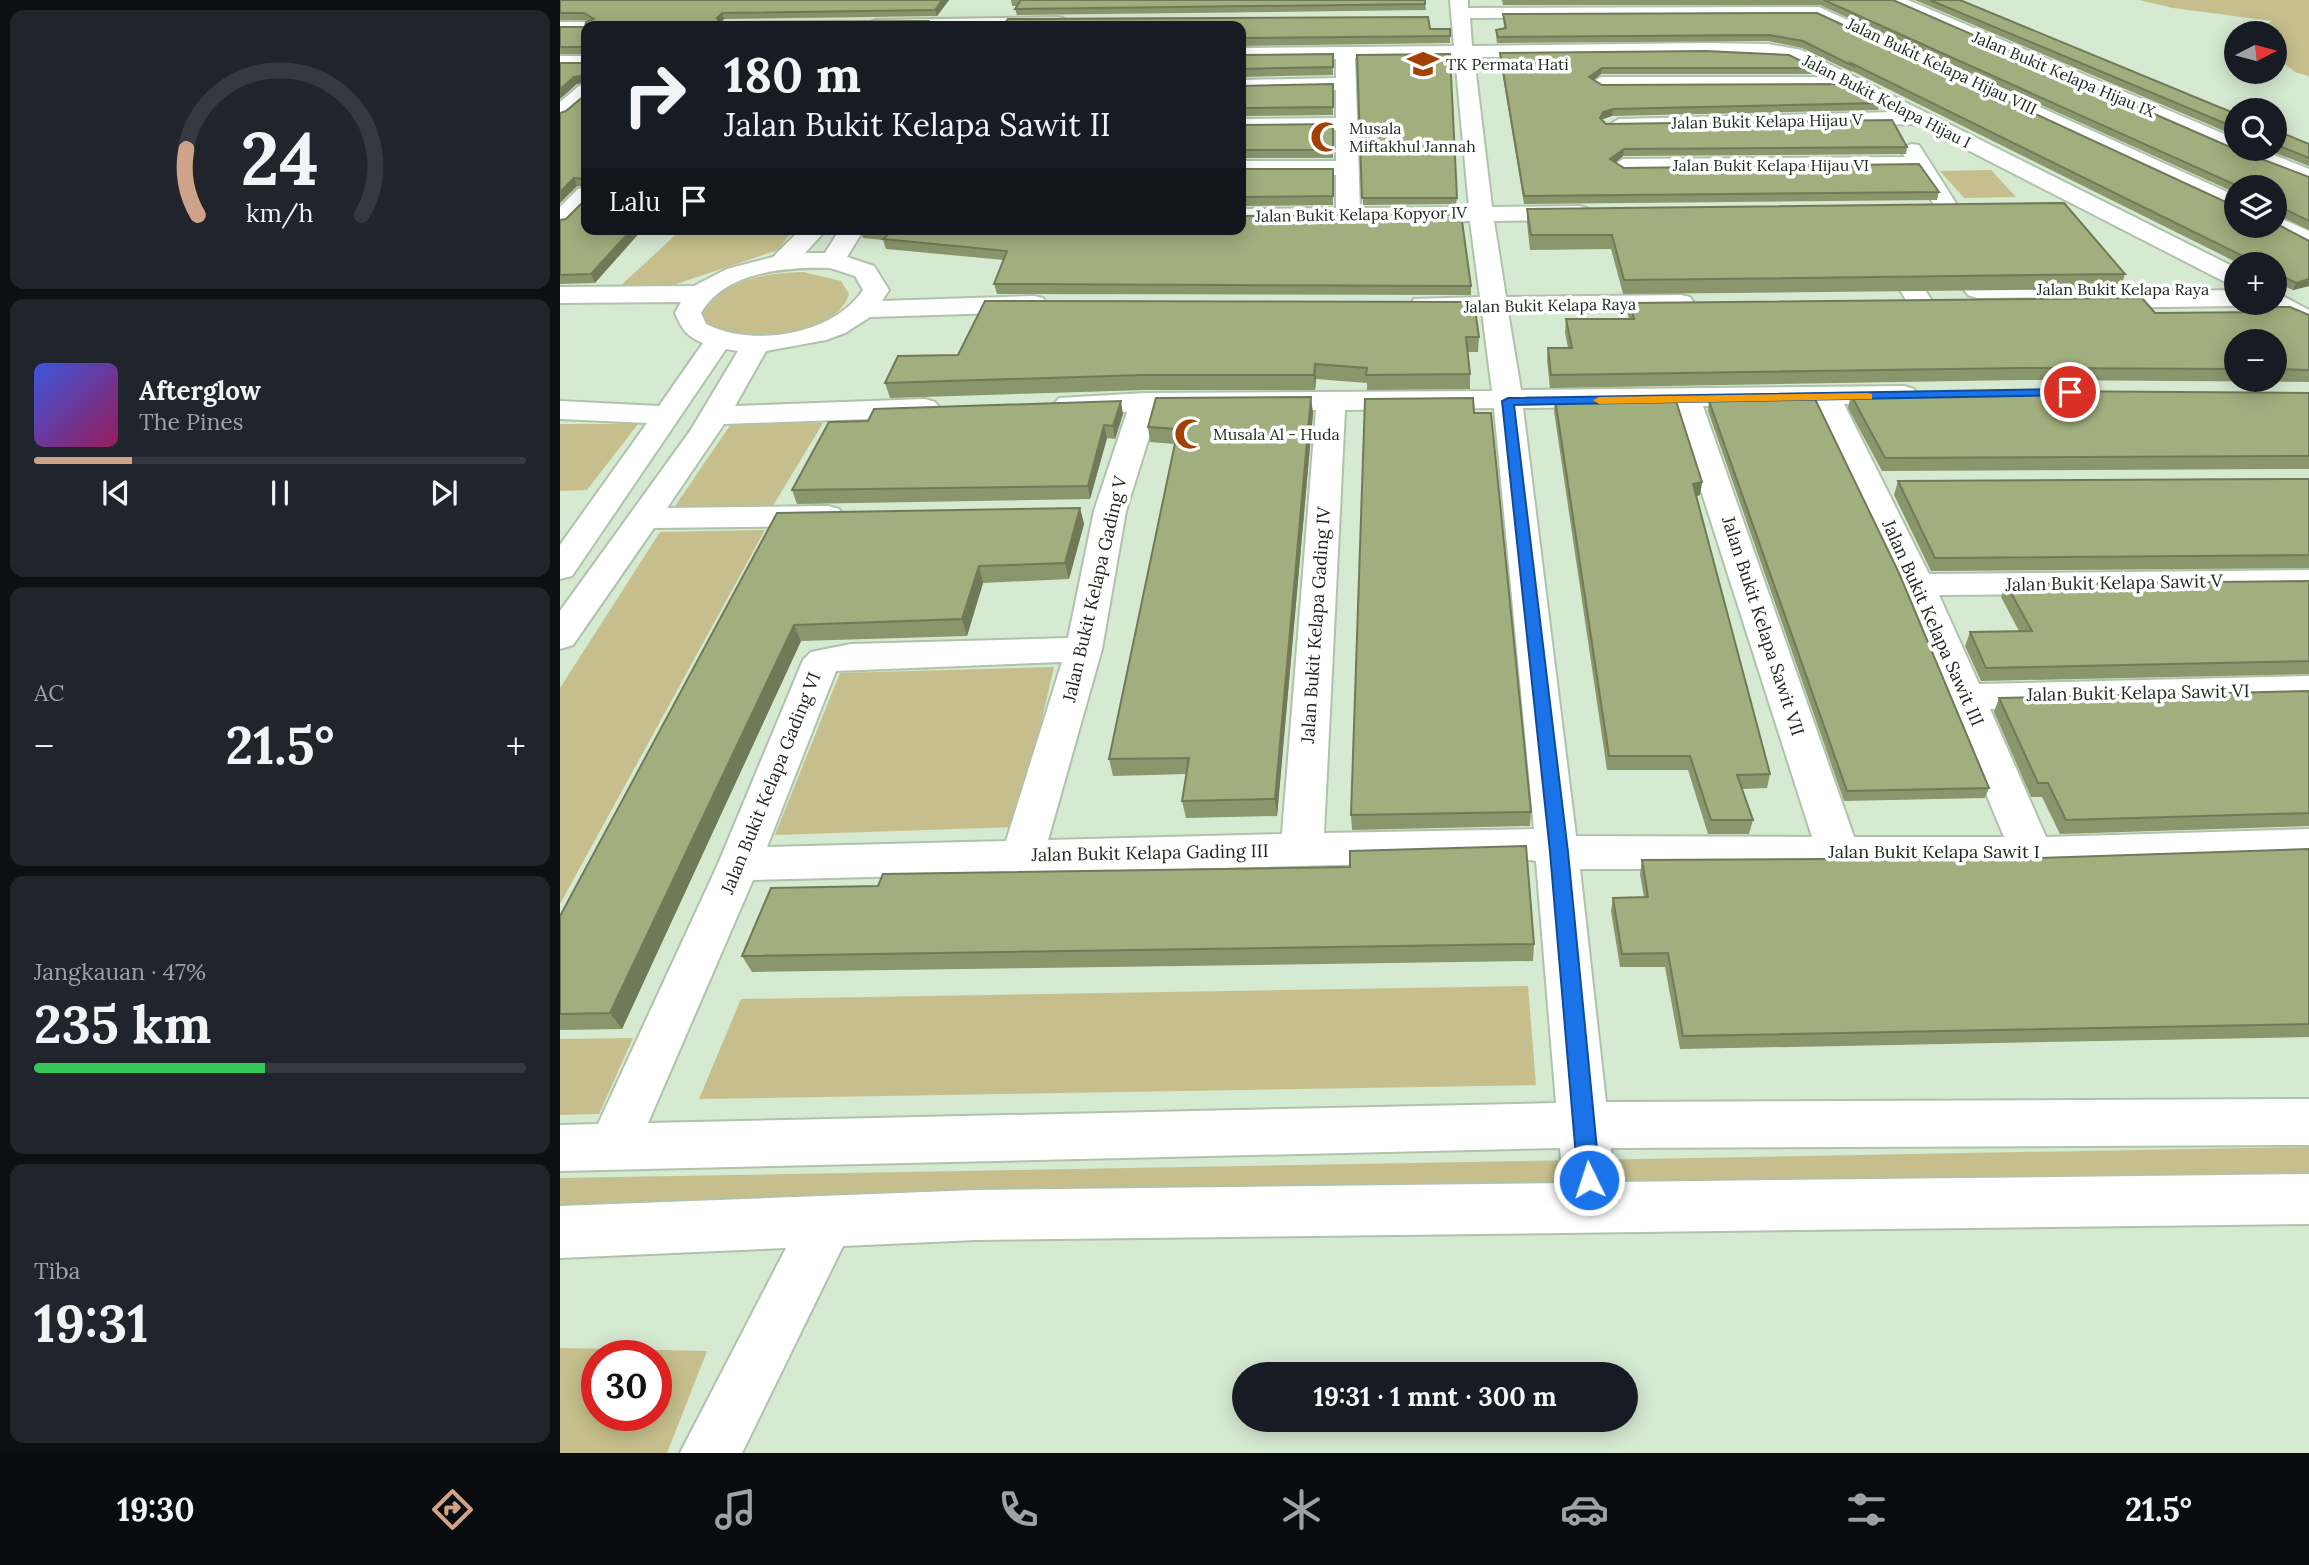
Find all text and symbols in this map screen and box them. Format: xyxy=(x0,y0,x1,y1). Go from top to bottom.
street label: Jalan Bukit Kelapa Hijau VIII xyxy=(1843,13,2040,119)
north arrow xyxy=(2224,21,2287,84)
map controls xyxy=(2224,21,2287,392)
street label: Jalan Bukit Kelapa Hijau IX xyxy=(1969,26,2159,122)
text: 180 m xyxy=(724,43,861,105)
school or university icon: TK Permata Hati xyxy=(1406,47,1440,81)
icon: right xyxy=(609,49,700,140)
street label: Jalan Bukit Kelapa Hijau I xyxy=(1799,49,1974,152)
place label: TK Permata Hati xyxy=(1446,54,1569,74)
button: search xyxy=(2224,98,2287,161)
text: Jalan Bukit Kelapa Sawit II xyxy=(724,104,1111,145)
street label: Jalan Bukit Kelapa Hijau V xyxy=(1670,109,1863,133)
text: 24 xyxy=(241,113,319,206)
place label: Musala Miftakhul Jannah xyxy=(1349,118,1476,156)
mosque icon: Musala Miftakhul Jannah xyxy=(1309,120,1343,154)
street label: Jalan Bukit Kelapa Hijau VI xyxy=(1672,155,1869,175)
button: layers xyxy=(2224,175,2287,238)
icon: arrive xyxy=(675,182,713,220)
text: Lalu xyxy=(609,185,661,218)
text: km/h xyxy=(246,197,314,229)
street label: Jalan Bukit Kelapa Kopyor IV xyxy=(1254,202,1468,226)
button: + xyxy=(2224,252,2287,315)
street label: Jalan Bukit Kelapa Raya xyxy=(2036,279,2209,299)
street label: Jalan Bukit Kelapa Raya xyxy=(1463,293,1636,317)
button: − xyxy=(2224,329,2287,392)
pin xyxy=(2040,362,2100,422)
icon: arrive xyxy=(2051,373,2089,411)
text: Afterglow xyxy=(139,374,261,407)
text: The Pines xyxy=(139,407,244,436)
mosque icon: Musala Al - Huda xyxy=(1173,417,1207,451)
place label: Musala Al - Huda xyxy=(1213,424,1340,444)
street label: Jalan Bukit Kelapa Gading V xyxy=(1057,473,1132,705)
icon: previous xyxy=(97,474,135,512)
icon: pause xyxy=(261,474,299,512)
icon: next xyxy=(425,474,463,512)
street label: Jalan Bukit Kelapa Gading IV xyxy=(1296,505,1335,745)
street label: Jalan Bukit Kelapa Sawit VII xyxy=(1717,512,1810,738)
street label: Jalan Bukit Kelapa Sawit III xyxy=(1877,515,1989,730)
street label: Jalan Bukit Kelapa Sawit V xyxy=(2004,569,2224,596)
street label: Jalan Bukit Kelapa Gading VI xyxy=(715,669,826,898)
text: AC xyxy=(34,678,64,707)
street label: Jalan Bukit Kelapa Sawit VI xyxy=(2025,679,2250,706)
text: 21.5° xyxy=(226,712,334,778)
text: − xyxy=(34,722,54,770)
text: + xyxy=(506,722,526,770)
street label: Jalan Bukit Kelapa Gading III xyxy=(1030,839,1269,866)
street label: Jalan Bukit Kelapa Sawit I xyxy=(1827,840,2040,863)
text: Jangkauan · 47% xyxy=(34,957,206,986)
text: 235 km xyxy=(34,991,211,1057)
position arrow xyxy=(1552,1143,1626,1217)
text: Tiba xyxy=(34,1256,80,1285)
text: 19:31 xyxy=(34,1290,148,1356)
speed limit sign: 30 xyxy=(581,1340,672,1431)
text: 19:31 · 1 mnt · 300 m xyxy=(1313,1380,1557,1413)
icon: directions xyxy=(428,1485,477,1534)
icon: music xyxy=(711,1485,760,1534)
icon: phone xyxy=(994,1485,1043,1534)
icon: climate xyxy=(1277,1485,1326,1534)
icon: car xyxy=(1560,1485,1609,1534)
icon: filters xyxy=(1842,1485,1891,1534)
text: 19:30 xyxy=(117,1489,195,1530)
text: 21.5° xyxy=(2125,1489,2192,1530)

